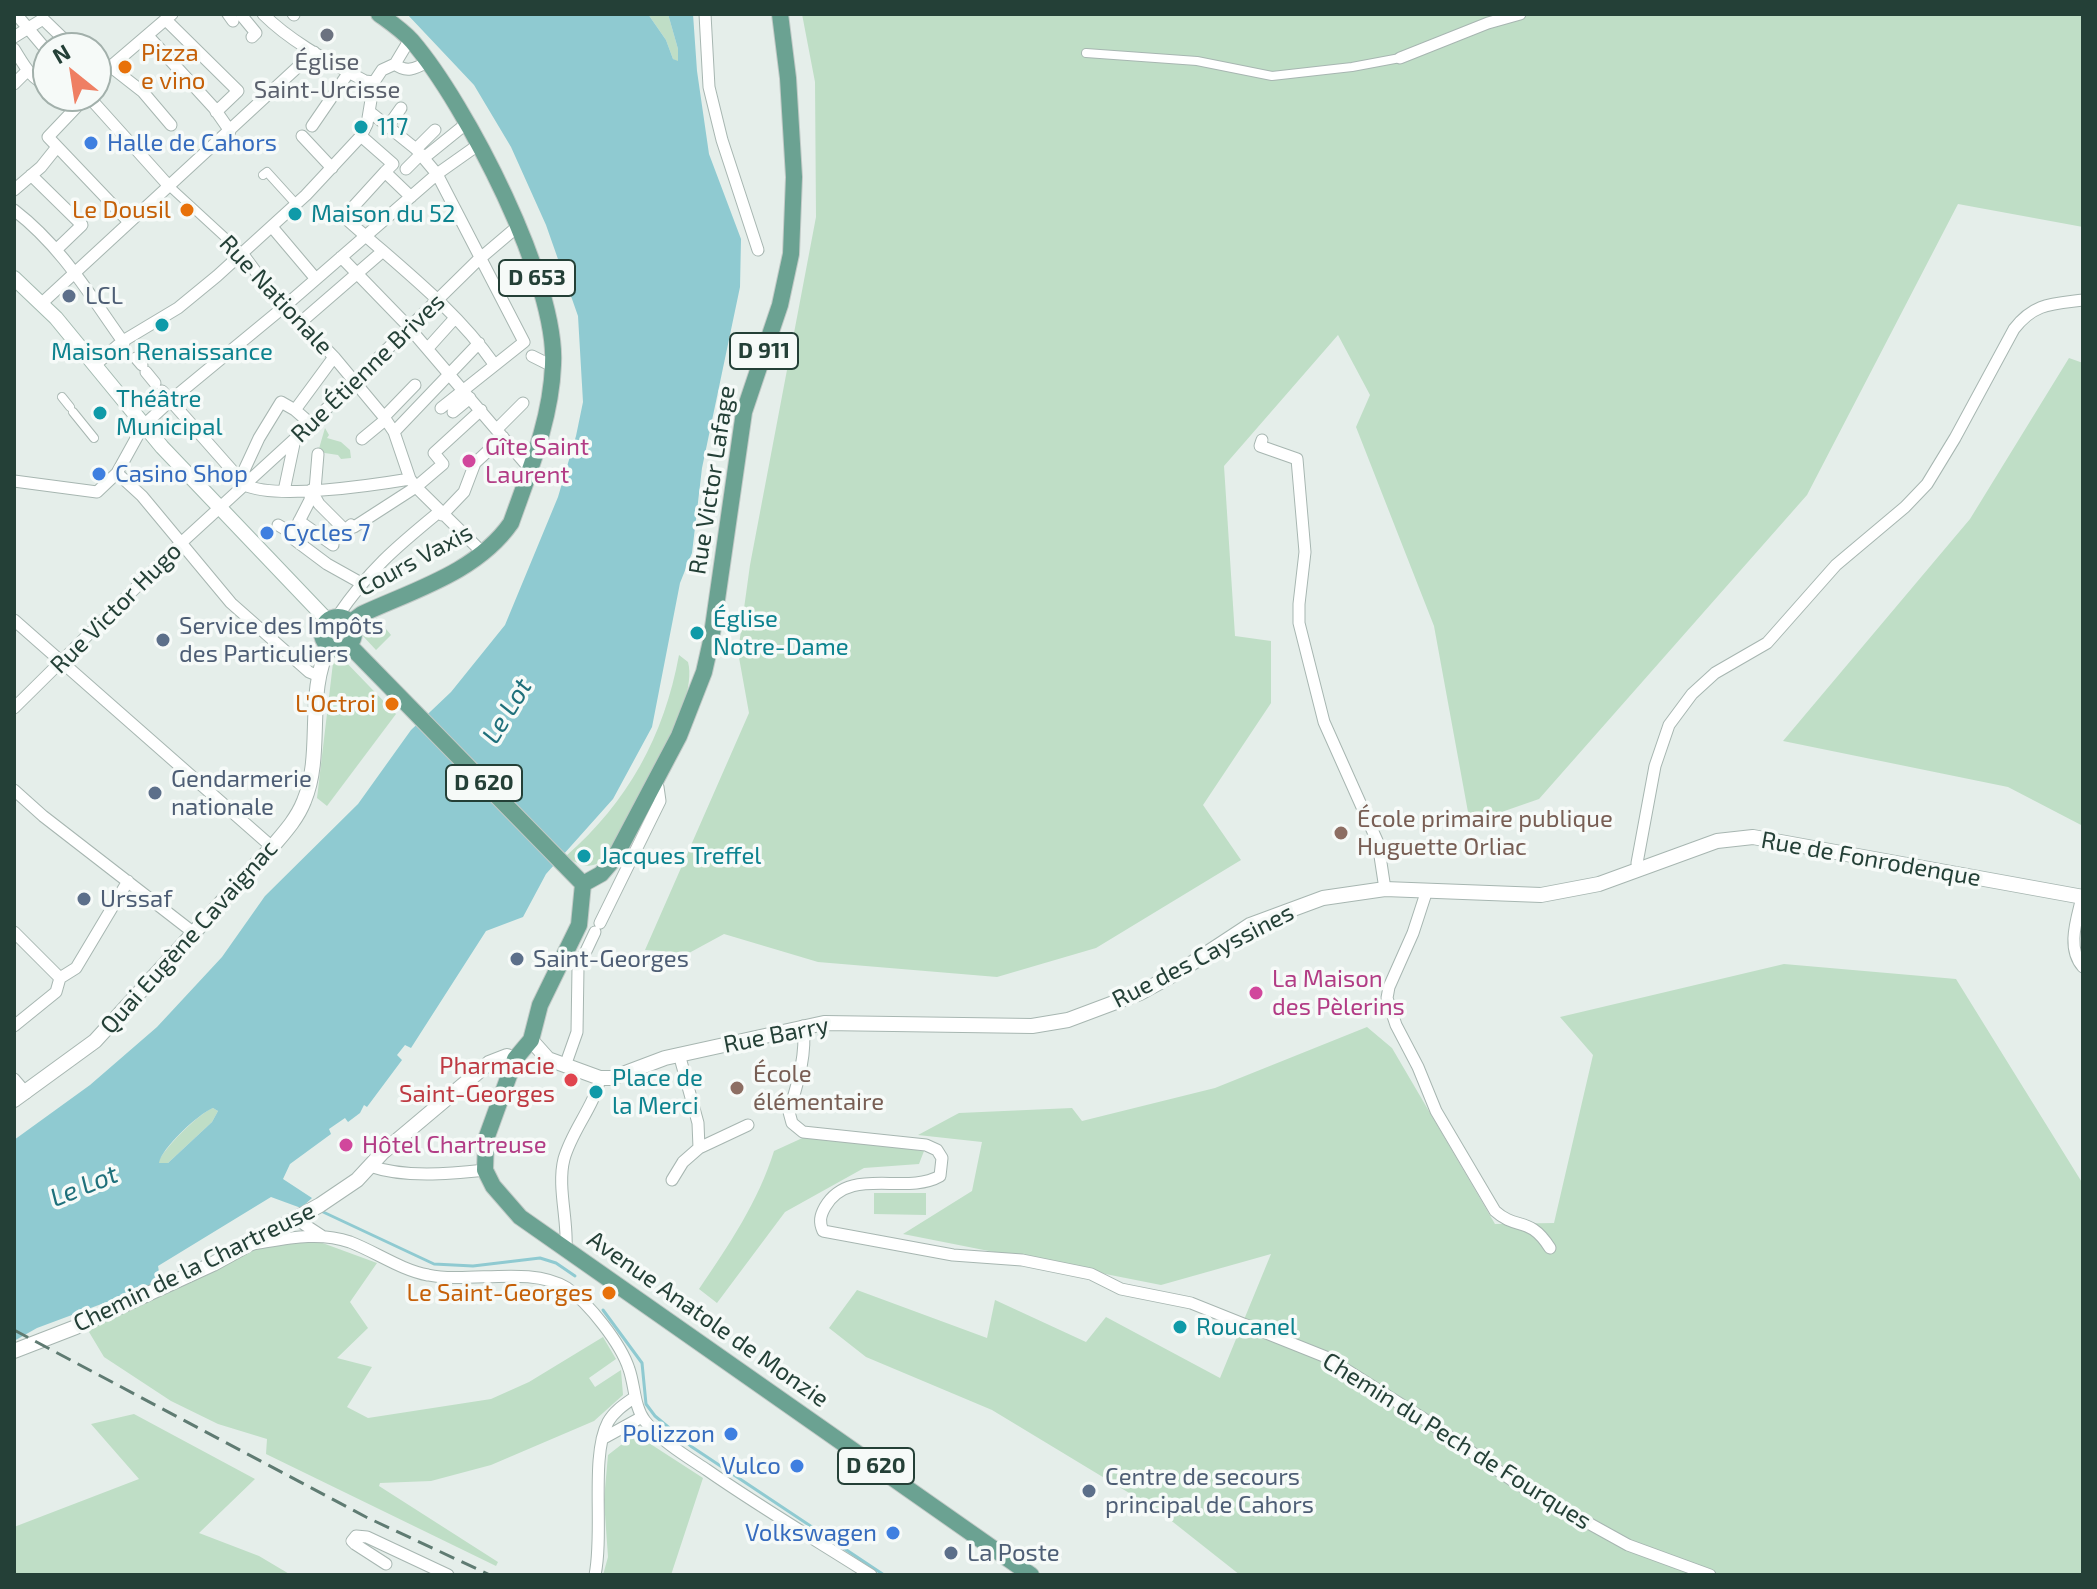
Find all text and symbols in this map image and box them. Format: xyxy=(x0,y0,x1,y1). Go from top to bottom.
marker: Église Saint-Urcisse xyxy=(318,26,336,44)
north arrow xyxy=(32,32,112,112)
text: N xyxy=(48,38,74,68)
place label: Pizza e vino xyxy=(141,39,205,95)
place label: Église Saint-Urcisse xyxy=(254,48,400,104)
marker: Pizza e vino xyxy=(116,58,134,76)
place label: 117 xyxy=(377,113,408,141)
marker: 117 xyxy=(352,118,370,136)
place label: Halle de Cahors xyxy=(107,129,277,157)
marker: Halle de Cahors xyxy=(82,134,100,152)
place label: Le Dousil xyxy=(72,196,171,224)
place label: Maison du 52 xyxy=(311,200,455,228)
marker: Le Dousil xyxy=(178,201,196,219)
marker: Maison du 52 xyxy=(286,205,304,223)
street label: Rue Nationale xyxy=(213,229,339,361)
road number: D 653 xyxy=(499,260,575,296)
place label: LCL xyxy=(85,282,123,310)
marker: LCL xyxy=(60,287,78,305)
street label: Rue Étienne Brives xyxy=(285,287,451,449)
marker: Maison Renaissance xyxy=(153,316,171,334)
road number: D 911 xyxy=(730,333,798,369)
place label: Maison Renaissance xyxy=(51,338,273,366)
street label: Rue Victor Lafage xyxy=(683,384,741,576)
place label: Théâtre Municipal xyxy=(116,385,223,441)
marker: Théâtre Municipal xyxy=(91,404,109,422)
place label: Gîte Saint Laurent xyxy=(485,433,589,489)
marker: Gîte Saint Laurent xyxy=(460,452,478,470)
place label: Casino Shop xyxy=(115,460,248,488)
marker: Casino Shop xyxy=(90,465,108,483)
street label: Cours Vaxis xyxy=(353,518,477,602)
place label: Cycles 7 xyxy=(283,519,371,547)
marker: Cycles 7 xyxy=(258,524,276,542)
street label: Rue Victor Hugo xyxy=(44,536,188,680)
place label: Église Notre-Dame xyxy=(713,605,849,661)
place label: Service des Impôts des Particuliers xyxy=(179,612,384,668)
marker: Église Notre-Dame xyxy=(688,624,706,642)
marker: Service des Impôts des Particuliers xyxy=(154,631,172,649)
water label: Le Lot xyxy=(476,673,538,749)
place label: L'Octroi xyxy=(295,690,376,718)
marker: L'Octroi xyxy=(383,695,401,713)
place label: Gendarmerie nationale xyxy=(171,765,312,821)
road number: D 620 xyxy=(446,765,522,801)
marker: Gendarmerie nationale xyxy=(146,784,164,802)
place label: École primaire publique Huguette Orliac xyxy=(1357,805,1613,861)
marker: École primaire publique Huguette Orliac xyxy=(1332,824,1350,842)
street label: Rue de Fonrodenque xyxy=(1759,825,1983,893)
street label: Quai Eugène Cavaignac xyxy=(94,834,284,1040)
place label: Jacques Treffel xyxy=(600,842,761,870)
marker: Jacques Treffel xyxy=(575,847,593,865)
place label: Urssaf xyxy=(100,885,172,913)
marker: Urssaf xyxy=(75,890,93,908)
street label: Rue des Cayssines xyxy=(1107,898,1299,1014)
place label: Saint-Georges xyxy=(533,945,689,973)
marker: Saint-Georges xyxy=(508,950,526,968)
place label: La Maison des Pèlerins xyxy=(1272,965,1405,1021)
marker: La Maison des Pèlerins xyxy=(1247,984,1265,1002)
street label: Rue Barry xyxy=(721,1011,831,1059)
place label: Pharmacie Saint-Georges xyxy=(399,1052,555,1108)
place label: École élémentaire xyxy=(753,1060,884,1116)
place label: Place de la Merci xyxy=(612,1064,703,1120)
marker: Pharmacie Saint-Georges xyxy=(562,1071,580,1089)
marker: École élémentaire xyxy=(728,1079,746,1097)
marker: Place de la Merci xyxy=(587,1083,605,1101)
place label: Hôtel Chartreuse xyxy=(362,1131,547,1159)
marker: Hôtel Chartreuse xyxy=(337,1136,355,1154)
water label: Le Lot xyxy=(46,1158,122,1214)
street label: Chemin de la Chartreuse xyxy=(69,1196,319,1338)
street label: Avenue Anatole de Monzie xyxy=(582,1225,834,1413)
place label: Le Saint-Georges xyxy=(407,1279,593,1307)
marker: Le Saint-Georges xyxy=(600,1284,618,1302)
place label: Roucanel xyxy=(1196,1313,1297,1341)
marker: Roucanel xyxy=(1171,1318,1189,1336)
street label: Chemin du Pech de Fourques xyxy=(1317,1346,1597,1536)
place label: Polizzon xyxy=(622,1420,715,1448)
marker: Polizzon xyxy=(722,1425,740,1443)
road number: D 620 xyxy=(838,1448,914,1484)
place label: Vulco xyxy=(721,1452,781,1480)
marker: Vulco xyxy=(788,1457,806,1475)
place label: Centre de secours principal de Cahors xyxy=(1105,1463,1314,1519)
marker: Centre de secours principal de Cahors xyxy=(1080,1482,1098,1500)
place label: Volkswagen xyxy=(745,1519,877,1547)
marker: Volkswagen xyxy=(884,1524,902,1542)
place label: La Poste xyxy=(967,1539,1060,1567)
marker: La Poste xyxy=(942,1544,960,1562)

